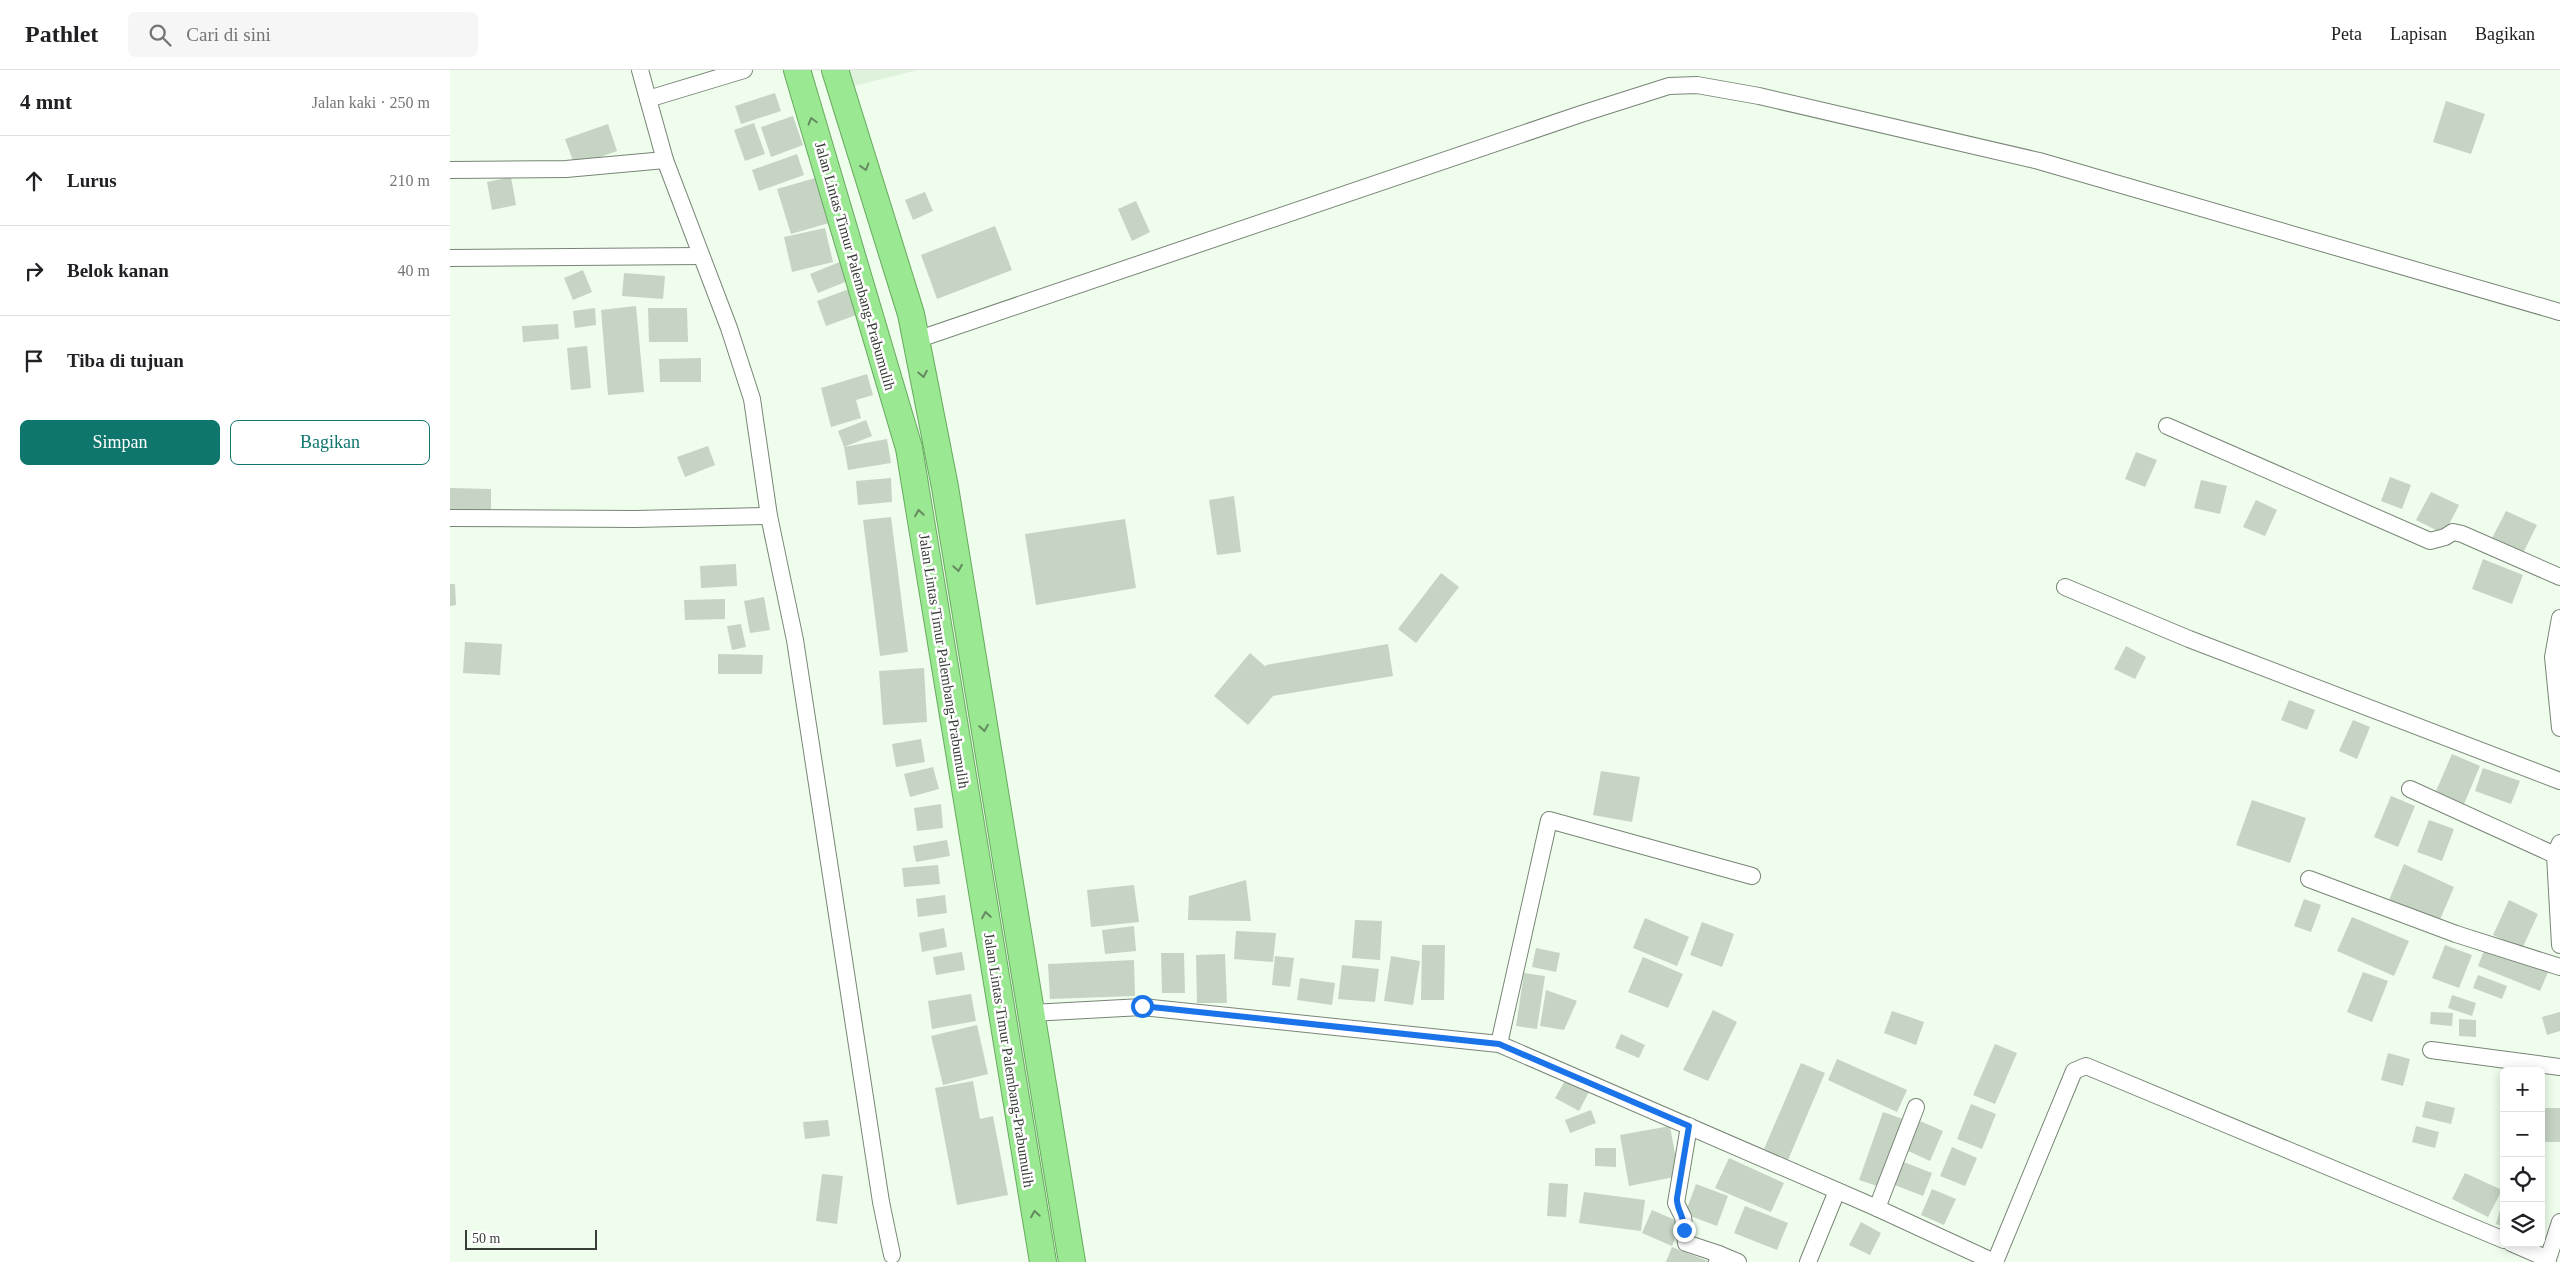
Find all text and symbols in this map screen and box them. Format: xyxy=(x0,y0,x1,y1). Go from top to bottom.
search box xyxy=(128,12,478,57)
text: Pathlet xyxy=(25,21,98,47)
icon: search xyxy=(146,21,174,49)
text: Cari di sini xyxy=(186,24,271,45)
text: Peta xyxy=(2331,24,2362,44)
text: Lapisan xyxy=(2390,24,2447,44)
text: Bagikan xyxy=(2475,24,2535,44)
text: 4 mnt xyxy=(20,90,72,114)
text: Jalan kaki · 250 m xyxy=(312,94,430,111)
one-way arrow xyxy=(807,116,818,125)
street label: Jalan Lintas Timur Palembang-Prabumulih xyxy=(812,140,898,393)
one-way arrow xyxy=(859,162,869,170)
icon: ahead xyxy=(20,167,48,195)
text: Lurus xyxy=(67,170,117,191)
text: 210 m xyxy=(390,172,430,189)
icon: right xyxy=(20,257,48,285)
text: Belok kanan xyxy=(67,260,169,281)
text: 40 m xyxy=(398,262,430,279)
icon: arrive xyxy=(20,347,48,375)
text: Tiba di tujuan xyxy=(67,350,184,371)
one-way arrow xyxy=(917,369,928,378)
button: Simpan xyxy=(20,420,220,465)
button: Bagikan xyxy=(230,420,430,465)
one-way arrow xyxy=(915,509,925,518)
street label: Jalan Lintas Timur Palembang-Prabumulih xyxy=(916,532,972,790)
one-way arrow xyxy=(952,564,963,572)
one-way arrow xyxy=(978,724,988,733)
one-way arrow xyxy=(981,911,991,920)
street label: Jalan Lintas Timur Palembang-Prabumulih xyxy=(981,931,1037,1189)
route start xyxy=(1131,995,1154,1018)
map controls xyxy=(2500,1067,2545,1247)
button: + xyxy=(2500,1067,2545,1112)
button: − xyxy=(2500,1112,2545,1157)
button: locate xyxy=(2500,1157,2545,1202)
button: layers xyxy=(2500,1202,2545,1247)
one-way arrow xyxy=(1030,1210,1040,1218)
route end xyxy=(1673,1219,1696,1242)
scale bar xyxy=(465,1227,598,1250)
text: 50 m xyxy=(472,1231,500,1246)

